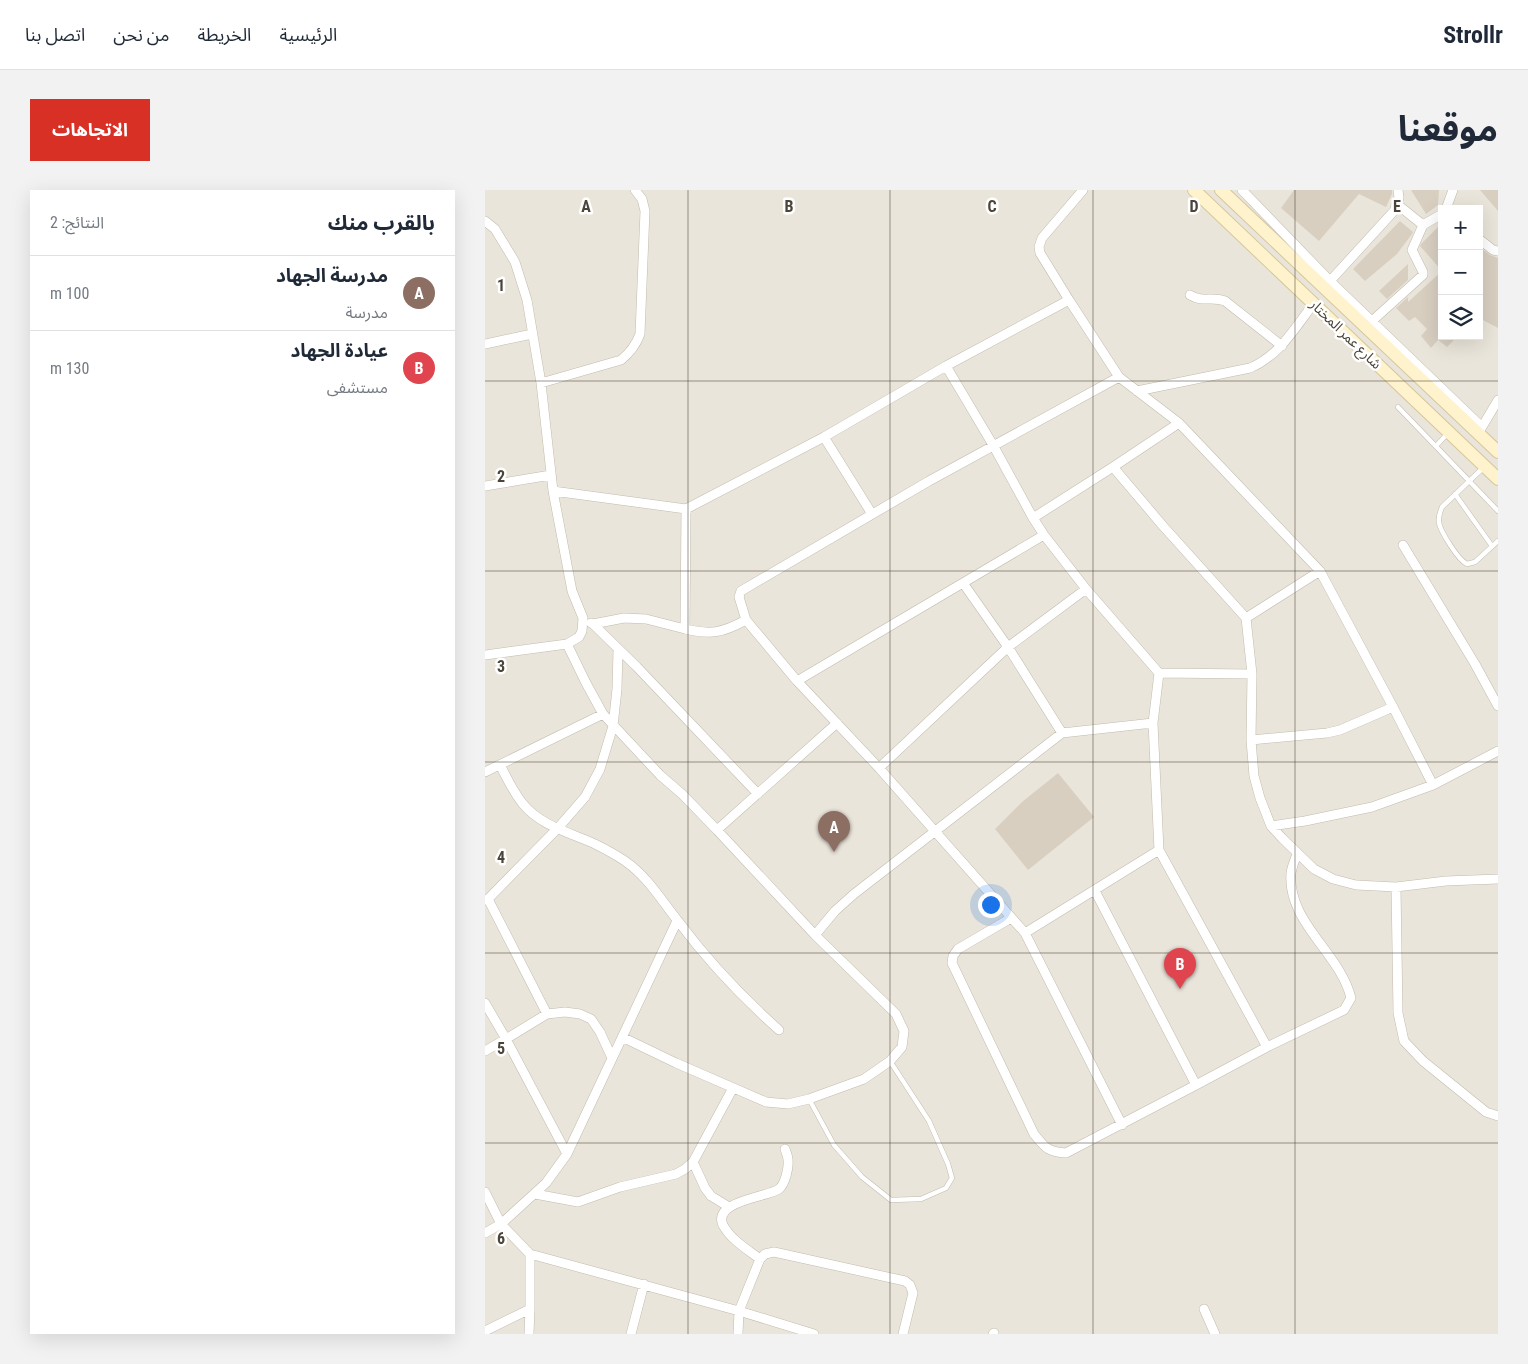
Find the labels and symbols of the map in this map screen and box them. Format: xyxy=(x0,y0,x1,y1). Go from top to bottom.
text: A xyxy=(581,197,591,216)
text: B xyxy=(785,197,794,216)
text: C xyxy=(987,197,997,216)
text: D xyxy=(1189,197,1199,216)
text: E xyxy=(1393,197,1401,216)
text: 1 xyxy=(497,276,505,295)
street label: شارع عمر المختار xyxy=(1304,295,1385,374)
text: 2 xyxy=(497,467,505,486)
text: 3 xyxy=(497,657,505,676)
pin: A xyxy=(818,811,850,852)
text: 4 xyxy=(497,848,505,867)
your location xyxy=(978,892,1004,918)
pin: B xyxy=(1164,948,1196,989)
text: 5 xyxy=(497,1039,505,1058)
text: 6 xyxy=(497,1229,505,1248)

